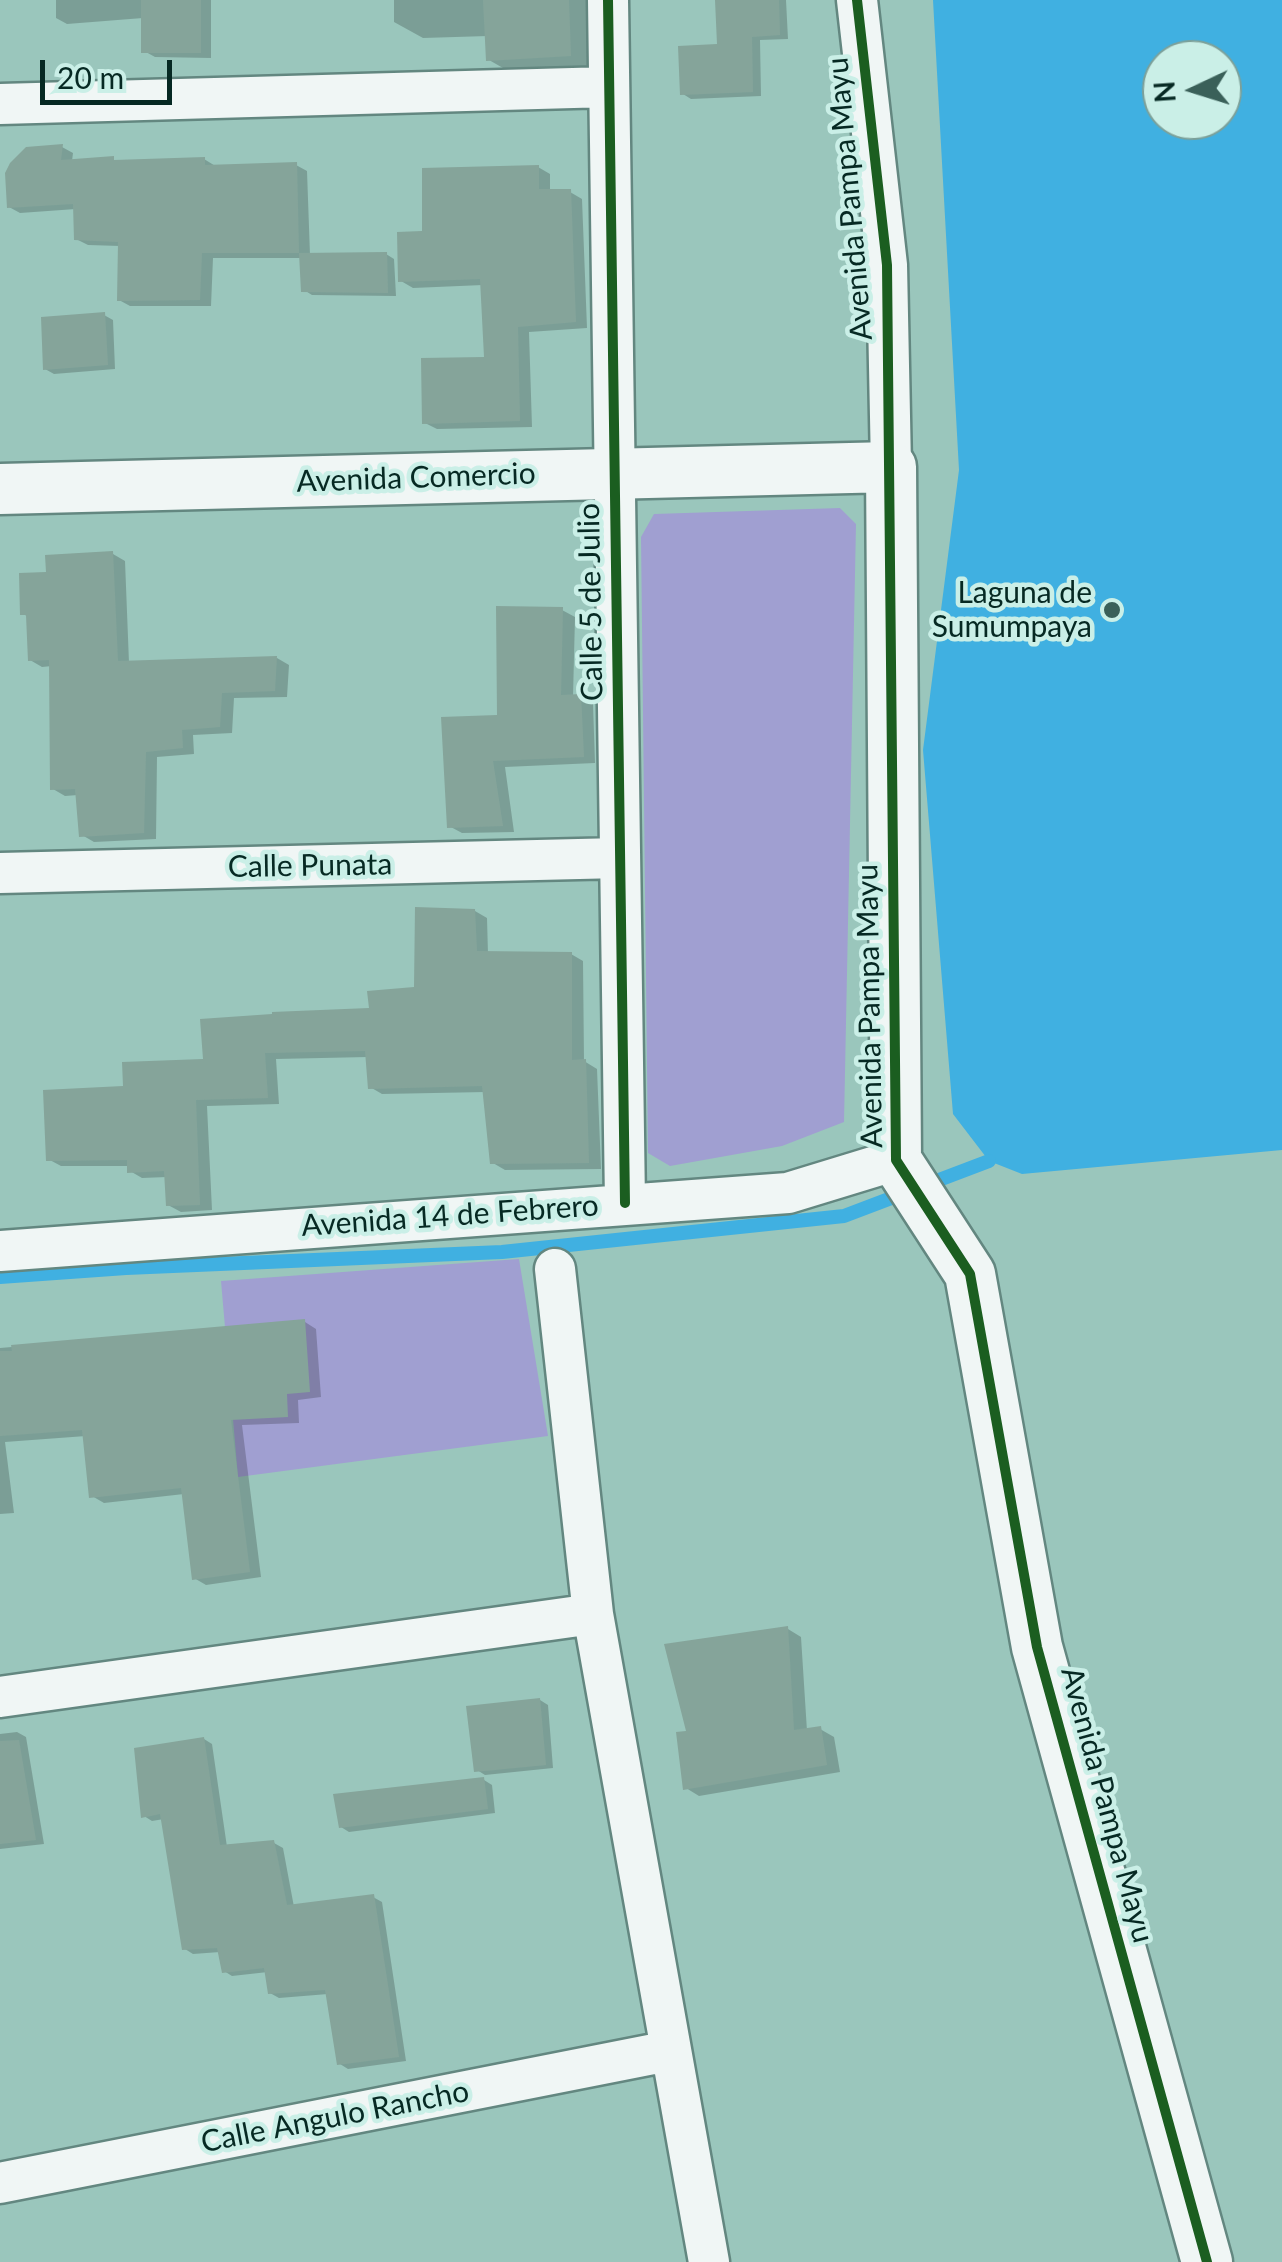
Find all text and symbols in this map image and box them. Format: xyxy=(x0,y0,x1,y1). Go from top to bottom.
scale bar xyxy=(45,40,178,102)
north arrow xyxy=(1142,40,1242,140)
street label: Avenida Pampa Mayu xyxy=(820,56,880,342)
text: 20 m xyxy=(57,59,124,95)
text: N xyxy=(1146,80,1182,104)
street label: Avenida Comercio xyxy=(296,456,536,500)
street label: Calle 5 de Julio xyxy=(571,503,611,701)
place label: Laguna de Sumumpaya xyxy=(932,575,1092,646)
marker: Laguna de Sumumpaya xyxy=(1101,599,1123,621)
street label: Calle Punata xyxy=(228,847,392,885)
street label: Avenida Pampa Mayu xyxy=(850,864,890,1148)
street label: Avenida 14 de Febrero xyxy=(300,1188,600,1244)
street label: Avenida Pampa Mayu xyxy=(1053,1663,1161,1947)
street label: Calle Angulo Rancho xyxy=(198,2073,472,2161)

